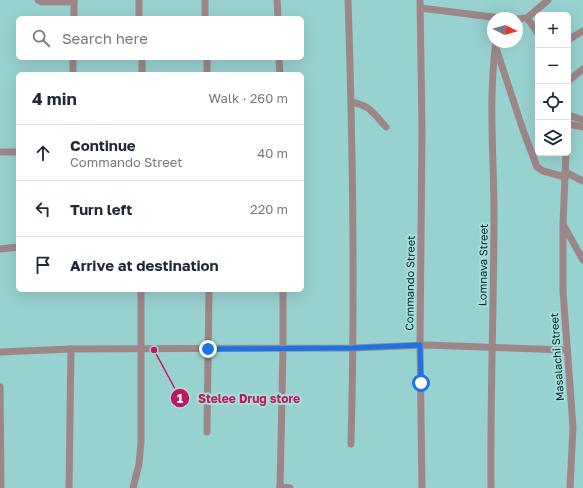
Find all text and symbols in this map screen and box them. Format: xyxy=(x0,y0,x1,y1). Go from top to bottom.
north arrow xyxy=(487,12,523,48)
map controls xyxy=(535,12,571,156)
button: + xyxy=(535,12,571,48)
search box xyxy=(16,16,304,60)
icon: search xyxy=(30,27,52,49)
text: Search here xyxy=(62,29,148,47)
button: − xyxy=(535,48,571,84)
button: locate xyxy=(535,84,571,120)
text: 4 min xyxy=(32,88,77,109)
text: Walk · 260 m xyxy=(209,90,288,106)
button: layers xyxy=(535,120,571,156)
text: Continue xyxy=(70,136,136,154)
icon: ahead xyxy=(32,142,54,164)
text: 40 m xyxy=(257,145,288,161)
text: Commando Street xyxy=(70,154,183,170)
icon: left xyxy=(32,198,54,220)
text: Turn left xyxy=(70,200,132,218)
text: 220 m xyxy=(250,201,288,217)
street label: Lomnava Street xyxy=(475,224,490,306)
street label: Commando Street xyxy=(402,235,417,331)
icon: arrive xyxy=(32,254,54,276)
text: Arrive at destination xyxy=(70,256,219,274)
street label: Masalachi Street xyxy=(547,312,566,402)
route end xyxy=(199,340,217,358)
route start xyxy=(412,374,430,392)
callout: Stelee Drug store xyxy=(170,386,308,410)
text: 1 xyxy=(177,391,183,406)
text: Stelee Drug store xyxy=(198,391,300,406)

